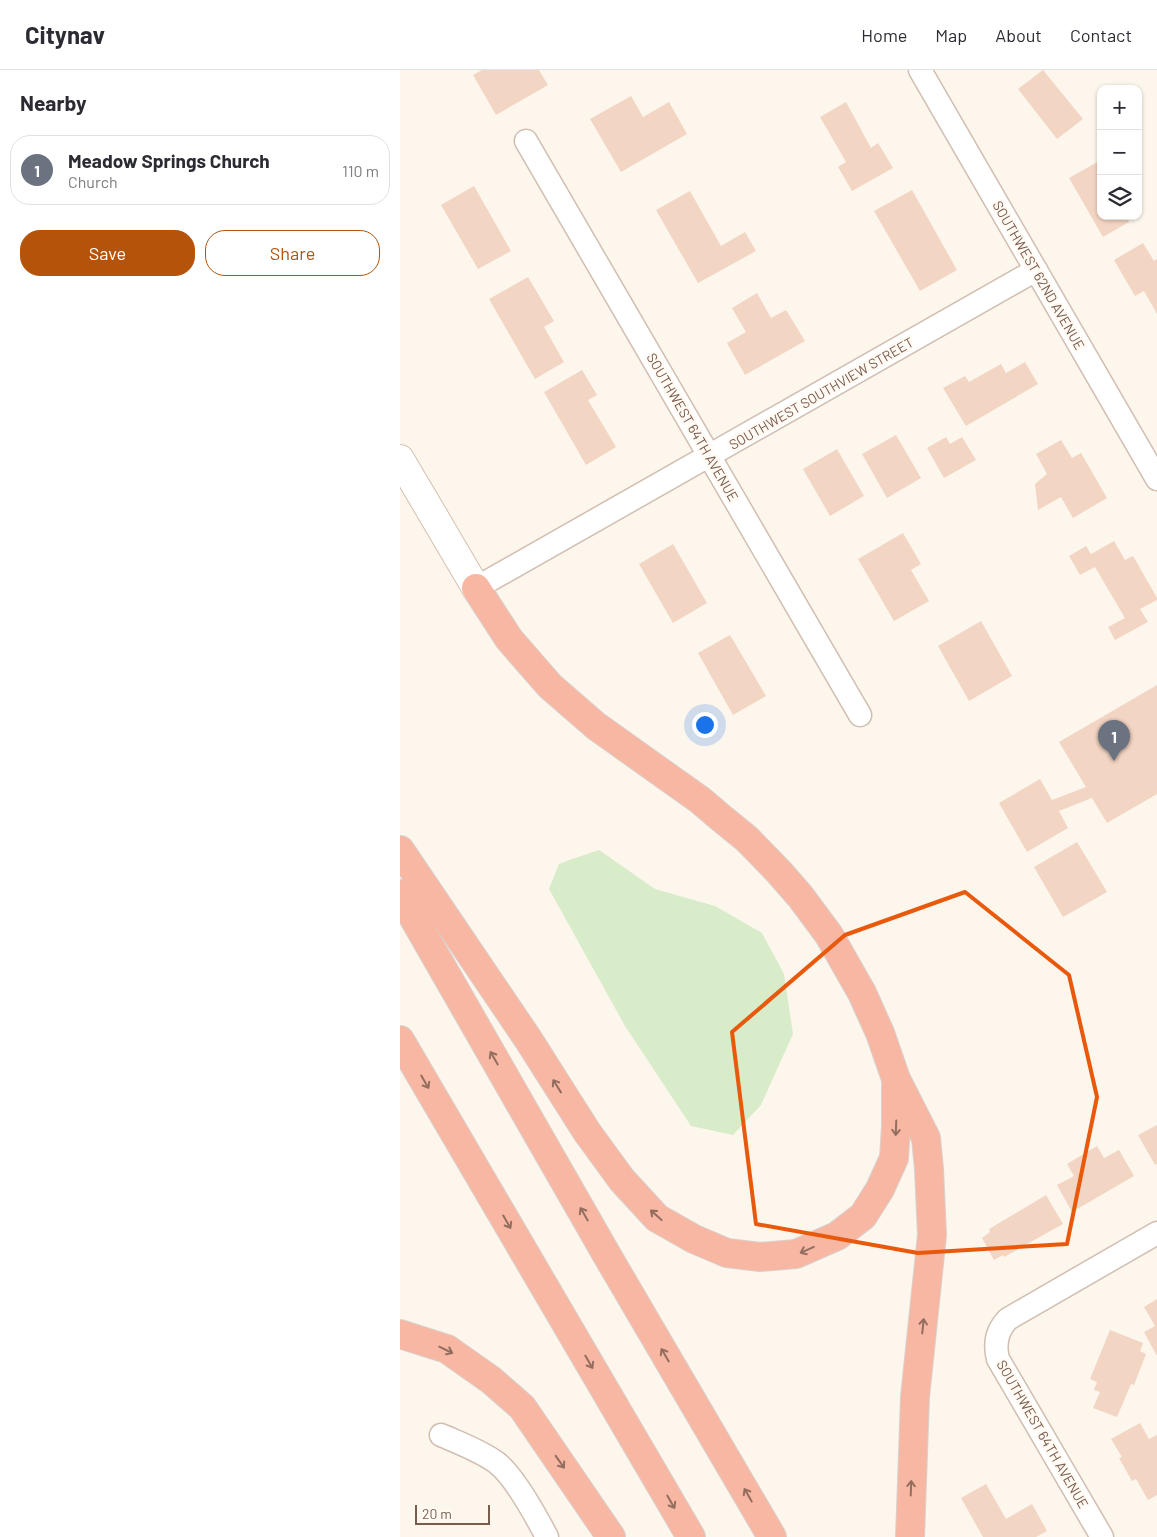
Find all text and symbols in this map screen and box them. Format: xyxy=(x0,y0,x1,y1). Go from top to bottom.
text: Citynav xyxy=(25,20,105,49)
text: Home xyxy=(861,24,907,46)
text: Map xyxy=(935,24,967,46)
text: About xyxy=(995,24,1042,46)
text: Contact xyxy=(1070,24,1132,46)
map controls xyxy=(1097,85,1142,220)
button: + xyxy=(1097,85,1142,130)
text: Nearby xyxy=(20,90,86,115)
button: − xyxy=(1097,130,1142,175)
text: Meadow Springs Church xyxy=(68,149,270,172)
text: 1 xyxy=(34,161,40,180)
text: 110 m xyxy=(342,161,379,180)
text: Church xyxy=(68,172,118,191)
button: layers xyxy=(1097,175,1142,220)
street label: SOUTHWEST 62ND AVENUE xyxy=(989,198,1089,352)
button: Save xyxy=(20,230,195,276)
button: Share xyxy=(205,230,380,276)
street label: SOUTHWEST SOUTHVIEW STREET xyxy=(726,333,916,453)
street label: SOUTHWEST 64TH AVENUE xyxy=(644,350,742,504)
your location xyxy=(692,712,718,738)
pin: 1 xyxy=(1098,720,1130,761)
one-way arrow xyxy=(489,1051,499,1066)
one-way arrow xyxy=(420,1074,430,1088)
one-way arrow xyxy=(552,1079,563,1093)
one-way arrow xyxy=(891,1119,901,1135)
one-way arrow xyxy=(578,1208,588,1222)
one-way arrow xyxy=(649,1209,662,1220)
one-way arrow xyxy=(502,1215,512,1229)
one-way arrow xyxy=(800,1245,815,1255)
one-way arrow xyxy=(918,1319,927,1335)
one-way arrow xyxy=(438,1345,453,1355)
one-way arrow xyxy=(660,1348,670,1362)
one-way arrow xyxy=(584,1355,594,1370)
street label: SOUTHWEST 64TH AVENUE xyxy=(994,1357,1092,1511)
one-way arrow xyxy=(555,1455,565,1469)
one-way arrow xyxy=(907,1481,916,1497)
one-way arrow xyxy=(742,1488,752,1502)
one-way arrow xyxy=(667,1495,677,1509)
scale bar xyxy=(415,1502,490,1525)
text: 20 m xyxy=(422,1505,452,1522)

